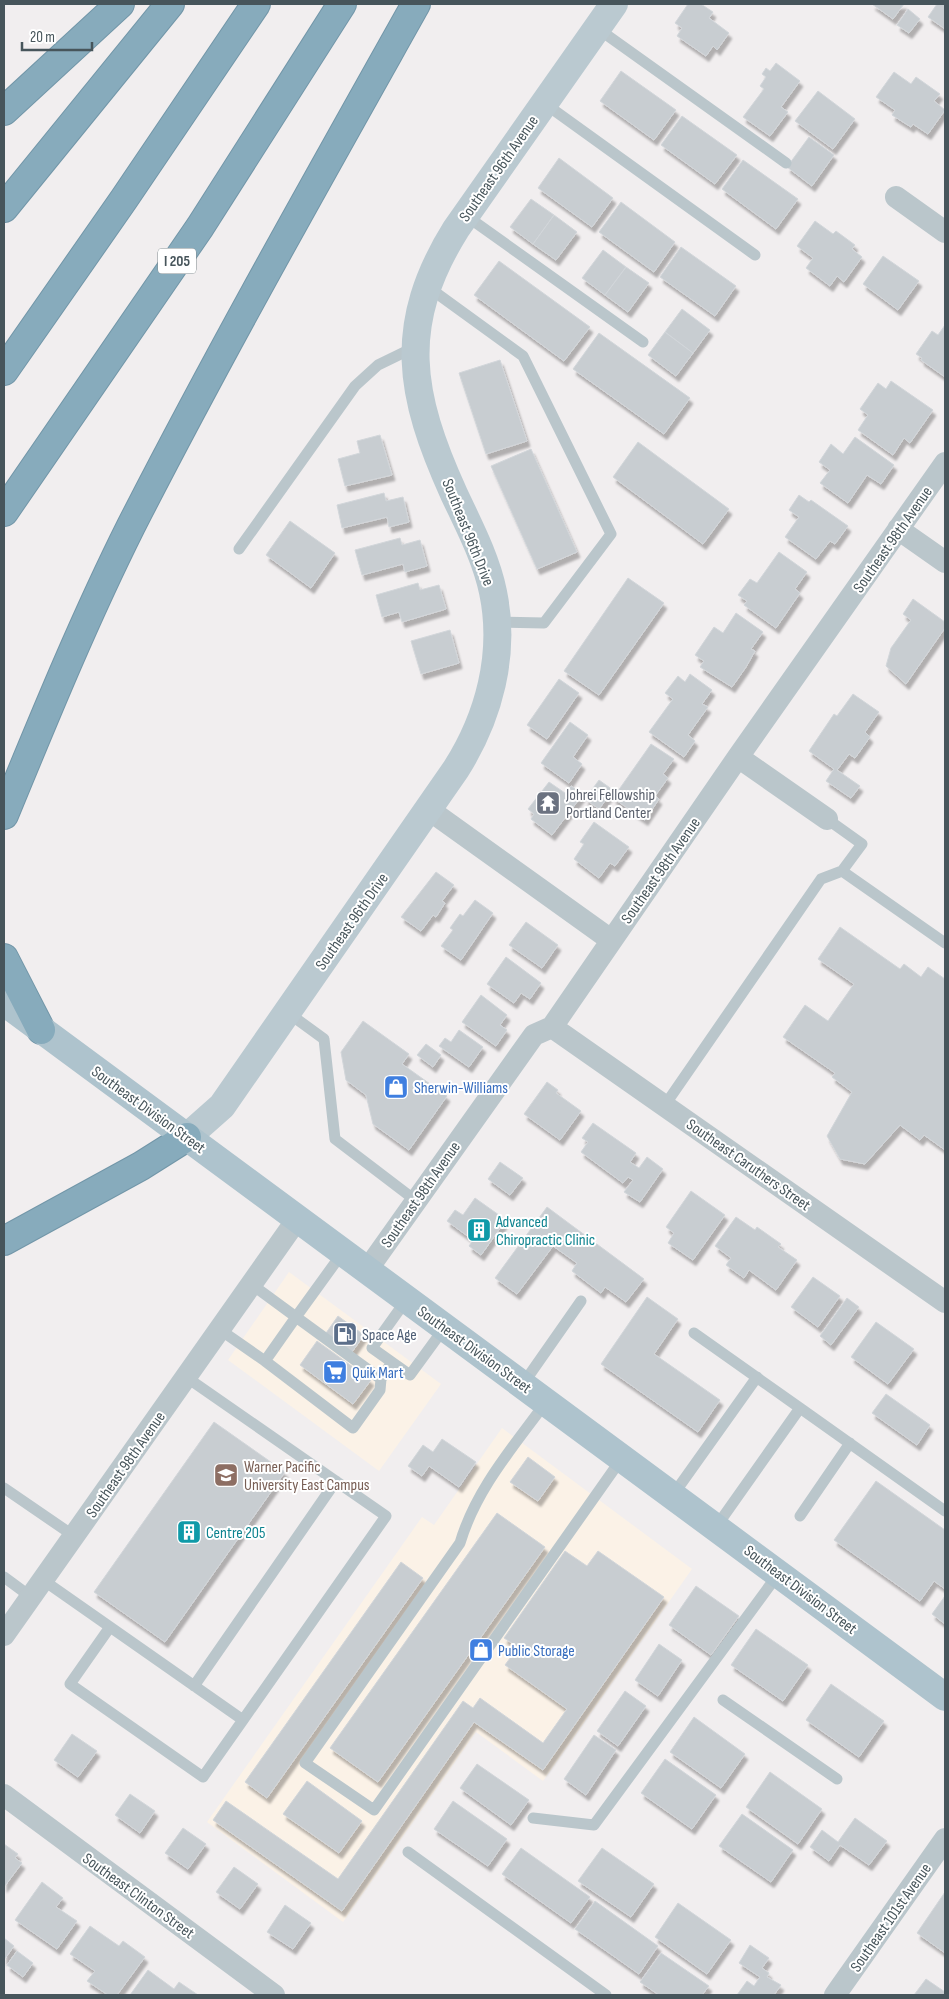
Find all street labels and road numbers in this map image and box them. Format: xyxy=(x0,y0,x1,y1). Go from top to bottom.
street label: Southeast 96th Avenue xyxy=(456,112,543,226)
road number: I 205 xyxy=(158,248,196,274)
street label: Southeast 96th Drive xyxy=(437,476,498,589)
street label: Southeast 98th Avenue xyxy=(850,483,937,597)
street label: Southeast 98th Avenue xyxy=(618,814,705,928)
street label: Southeast 96th Drive xyxy=(312,870,393,974)
street label: Southeast Division Street xyxy=(87,1062,209,1158)
street label: Southeast Caruthers Street xyxy=(682,1115,814,1215)
street label: Southeast 98th Avenue xyxy=(378,1138,465,1252)
street label: Southeast Division Street xyxy=(413,1302,535,1398)
street label: Southeast 98th Avenue xyxy=(83,1408,170,1522)
street label: Southeast Division Street xyxy=(740,1542,860,1639)
street label: Southeast Clinton Street xyxy=(79,1849,198,1943)
street label: Southeast 101st Avenue xyxy=(847,1860,936,1976)

